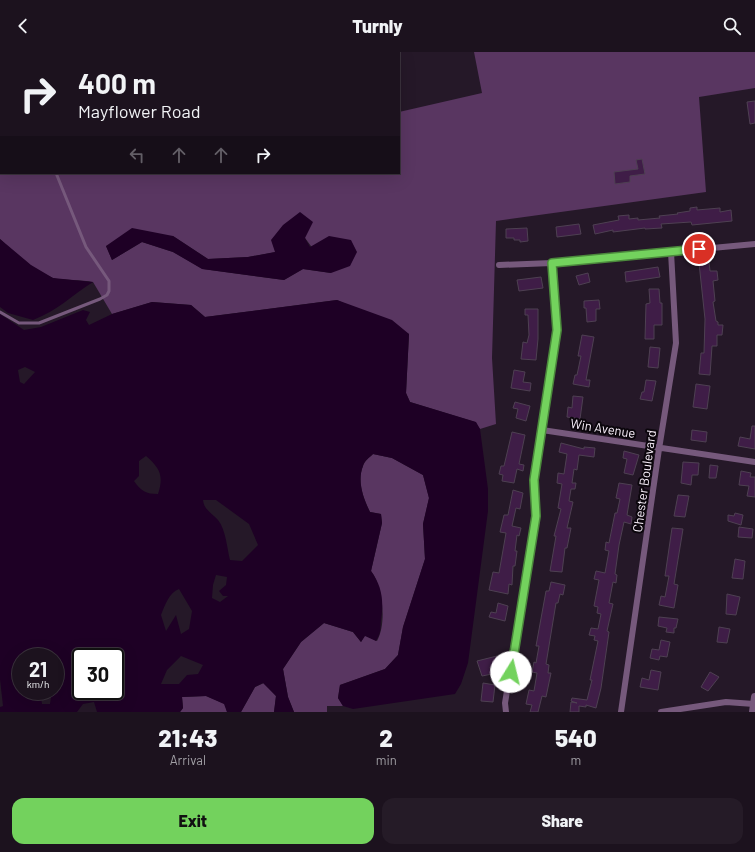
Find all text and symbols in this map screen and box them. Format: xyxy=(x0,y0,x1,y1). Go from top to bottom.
icon: back xyxy=(12,15,34,37)
text: Turnly xyxy=(352,15,403,37)
icon: search xyxy=(721,15,743,37)
text: 400 m xyxy=(78,66,156,100)
icon: right xyxy=(12,68,64,120)
text: Mayflower Road xyxy=(78,100,200,122)
icon: left xyxy=(126,144,148,166)
icon: ahead xyxy=(168,144,190,166)
icon: ahead xyxy=(210,144,232,166)
icon: right xyxy=(252,144,274,166)
pin xyxy=(682,232,716,266)
icon: arrive xyxy=(688,238,710,260)
street label: Win Avenue xyxy=(569,415,637,441)
street label: Chester Boulevard xyxy=(629,429,659,533)
speed limit sign: 30 xyxy=(72,648,124,700)
position arrow xyxy=(490,651,532,693)
text: 21 xyxy=(29,657,47,681)
text: km/h xyxy=(27,678,49,690)
text: 21:43 xyxy=(158,723,217,752)
text: 2 xyxy=(379,723,393,752)
text: 540 xyxy=(555,723,597,752)
text: Arrival xyxy=(170,752,206,768)
text: min xyxy=(376,752,397,768)
text: m xyxy=(570,752,581,768)
button: Exit xyxy=(12,798,374,844)
button: Share xyxy=(382,798,743,844)

